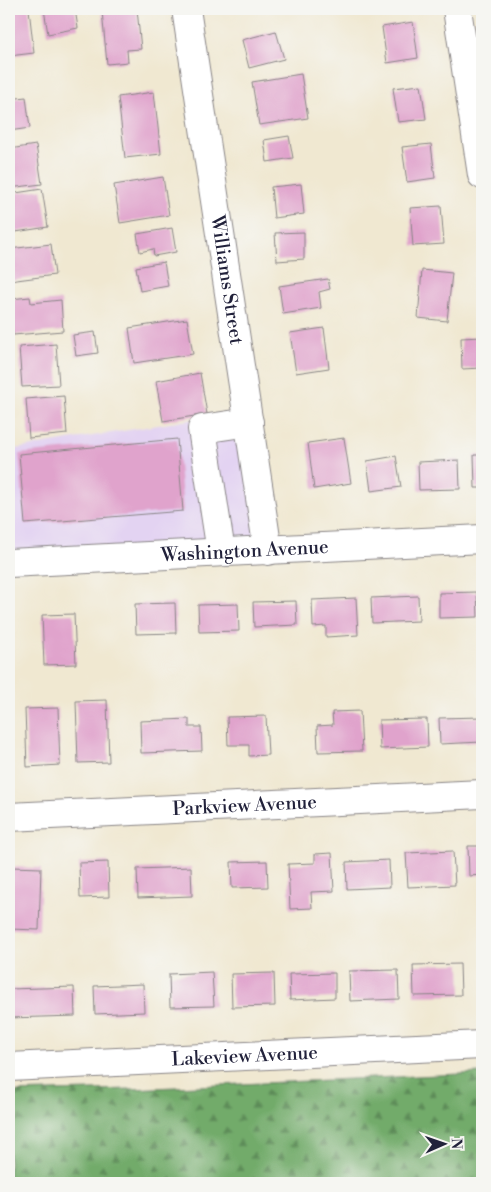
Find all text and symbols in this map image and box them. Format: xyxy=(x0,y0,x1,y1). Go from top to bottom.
street label: Williams Street xyxy=(205,213,249,347)
street label: Washington Avenue xyxy=(159,535,329,567)
street label: Parkview Avenue xyxy=(172,790,318,821)
street label: Lakeview Avenue xyxy=(171,1041,318,1071)
north arrow xyxy=(418,1120,468,1170)
text: N xyxy=(447,1138,465,1149)

